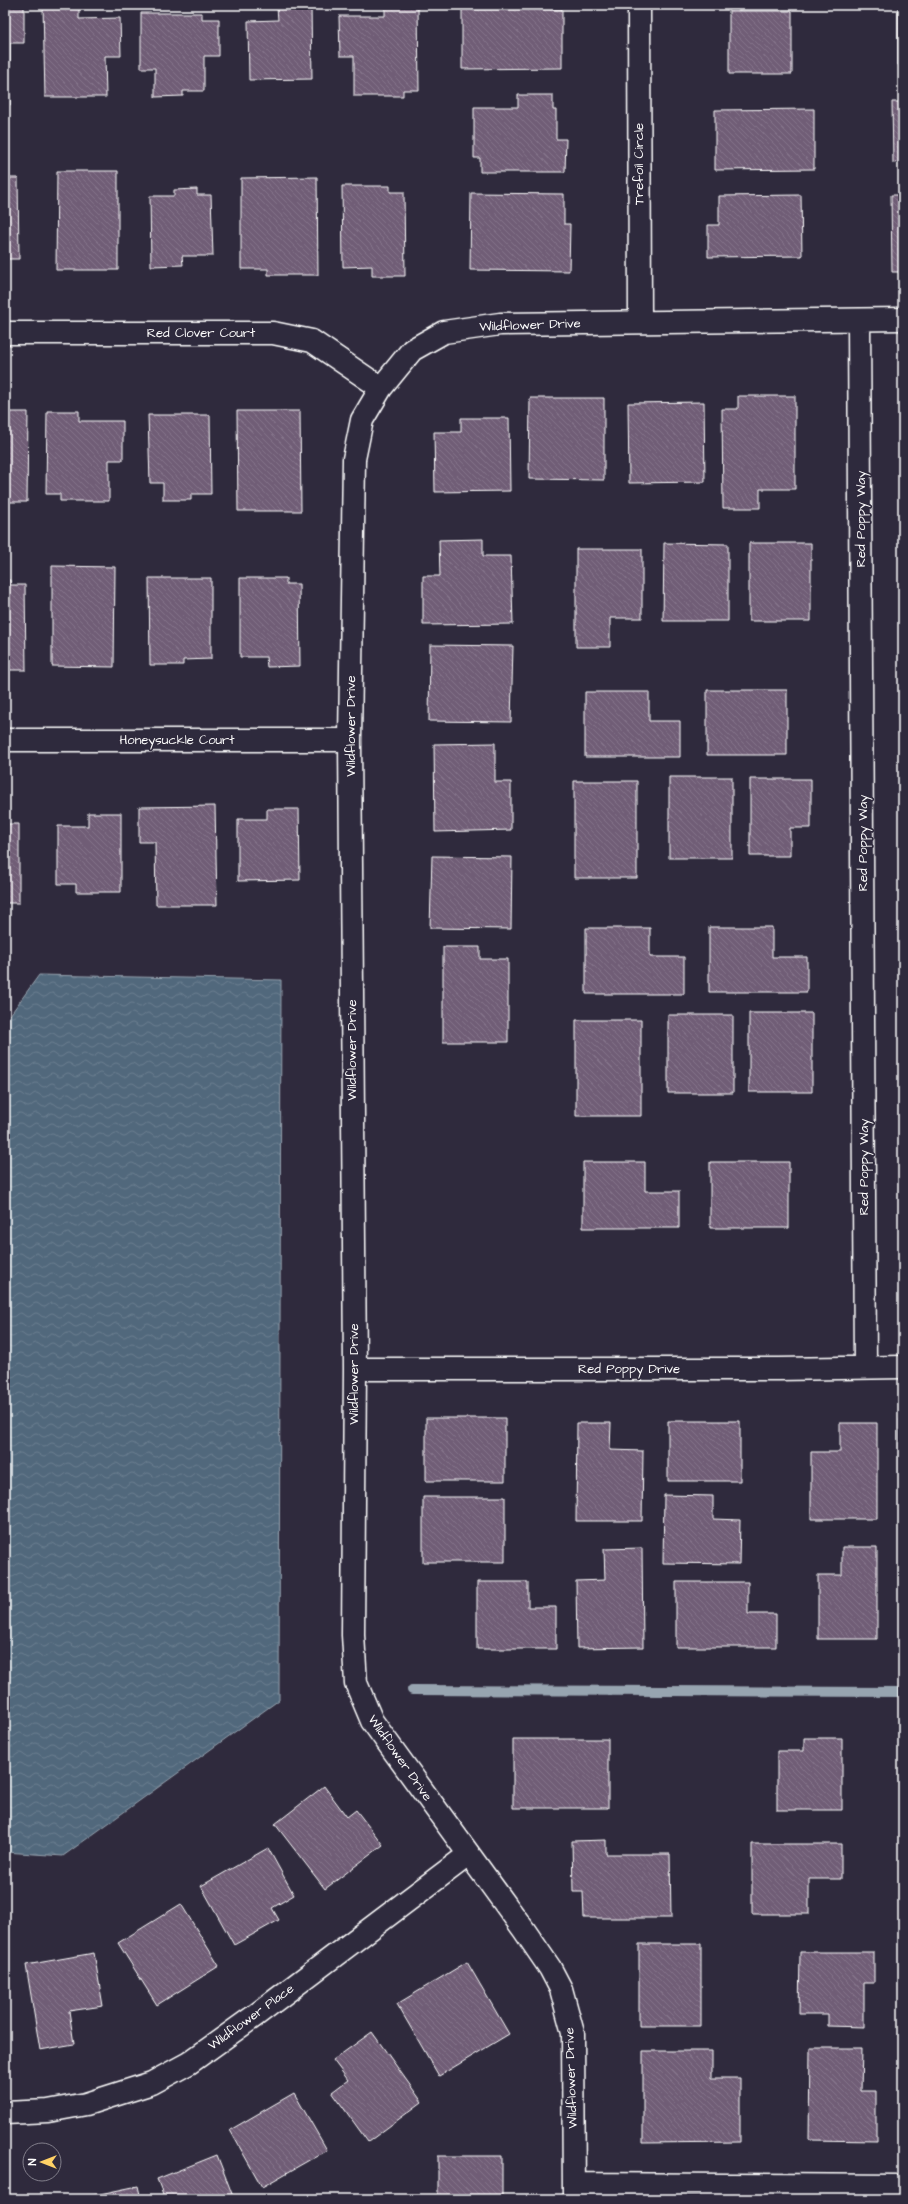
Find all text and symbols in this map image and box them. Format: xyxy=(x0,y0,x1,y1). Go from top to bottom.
street label: Trefoil Circle xyxy=(630,123,648,205)
street label: Wildflower Drive xyxy=(479,314,581,336)
street label: Red Clover Court xyxy=(147,324,256,342)
street label: Red Poppy Way xyxy=(852,471,871,567)
street label: Wildflower Drive xyxy=(342,675,360,777)
street label: Honeysuckle Court xyxy=(119,731,235,750)
street label: Red Poppy Way xyxy=(854,795,873,891)
street label: Wildflower Drive xyxy=(343,999,361,1101)
street label: Red Poppy Way xyxy=(855,1119,874,1215)
street label: Wildflower Drive xyxy=(345,1323,363,1425)
street label: Red Poppy Drive xyxy=(578,1360,680,1379)
street label: Wildflower Drive xyxy=(364,1711,436,1805)
street label: Wildflower Place xyxy=(204,1980,298,2054)
street label: Wildflower Drive xyxy=(560,2027,582,2129)
north arrow xyxy=(22,2142,62,2182)
text: N xyxy=(25,2158,40,2165)

